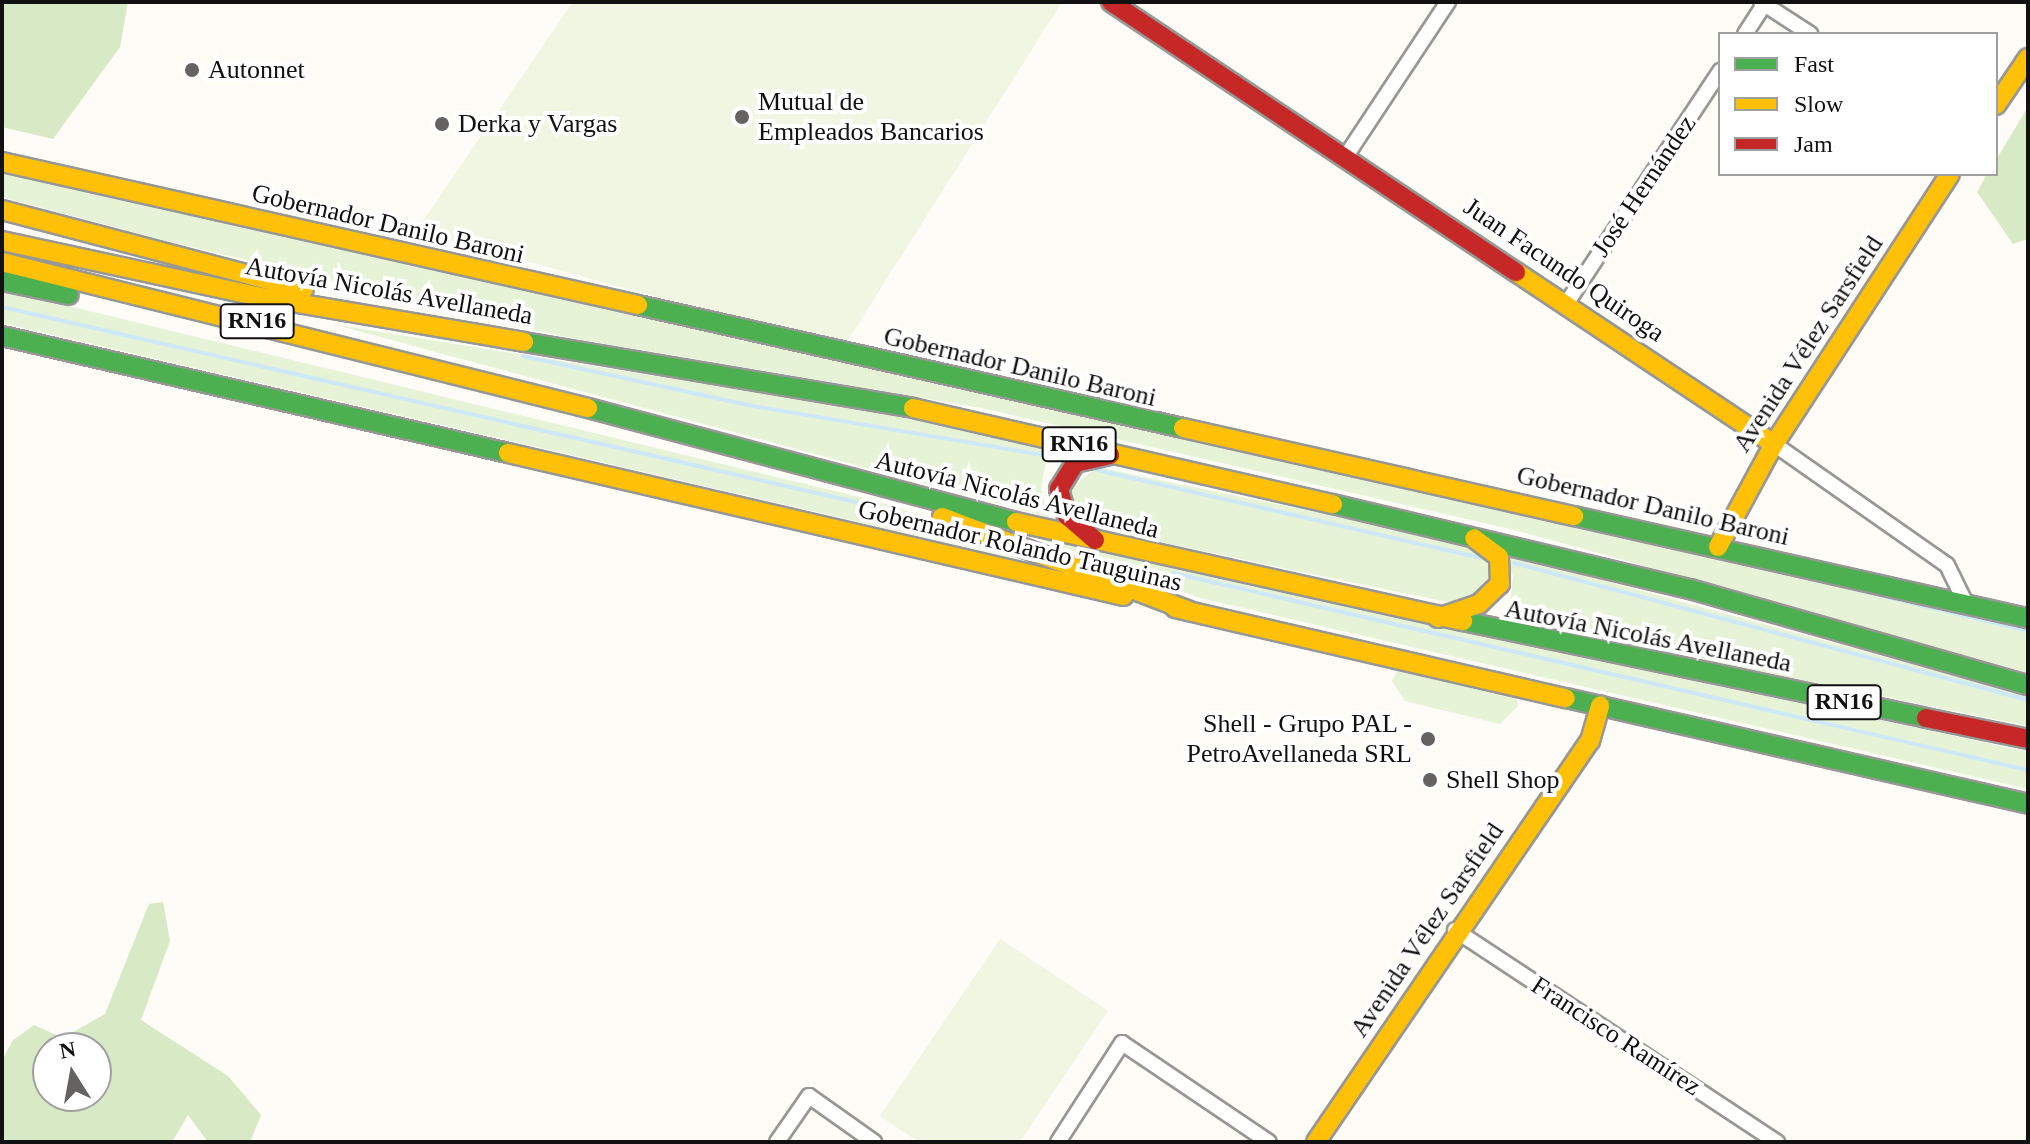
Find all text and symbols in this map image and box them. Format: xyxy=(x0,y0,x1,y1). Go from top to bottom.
legend xyxy=(1718,32,1998,176)
text: Fast xyxy=(1794,51,1834,77)
place label: Autonnet xyxy=(208,54,305,86)
marker: Autonnet xyxy=(183,61,201,79)
place label: Mutual de Empleados Bancarios xyxy=(758,86,984,148)
text: Slow xyxy=(1794,91,1843,117)
place label: Derka y Vargas xyxy=(458,108,618,140)
marker: Mutual de Empleados Bancarios xyxy=(733,108,751,126)
street label: José Hernández xyxy=(1585,109,1703,263)
marker: Derka y Vargas xyxy=(433,115,451,133)
text: Jam xyxy=(1794,131,1833,157)
street label: Gobernador Danilo Baroni xyxy=(249,177,527,271)
street label: Juan Facundo Quiroga xyxy=(1458,191,1670,349)
street label: Avenida Vélez Sarsfield xyxy=(1726,230,1890,458)
street label: Autovía Nicolás Avellaneda xyxy=(242,250,536,332)
road number: RN16 xyxy=(219,301,295,341)
street label: Gobernador Danilo Baroni xyxy=(881,320,1159,414)
road number: RN16 xyxy=(1041,424,1117,464)
street label: Autovía Nicolás Avellaneda xyxy=(871,444,1163,546)
street label: Gobernador Danilo Baroni xyxy=(1514,459,1792,553)
street label: Gobernador Rolando Tauguinas xyxy=(855,493,1185,599)
street label: Autovía Nicolás Avellaneda xyxy=(1501,593,1795,679)
road number: RN16 xyxy=(1806,682,1882,722)
place label: Shell - Grupo PAL - PetroAvellaneda SRL xyxy=(1186,708,1412,770)
marker: Shell - Grupo PAL - PetroAvellaneda SRL xyxy=(1419,730,1437,748)
place label: Shell Shop xyxy=(1446,764,1559,796)
marker: Shell Shop xyxy=(1421,771,1439,789)
street label: Avenida Vélez Sarsfield xyxy=(1344,817,1510,1043)
street label: Francisco Ramírez xyxy=(1525,970,1707,1102)
north arrow xyxy=(32,1032,112,1112)
text: N xyxy=(58,1036,78,1064)

